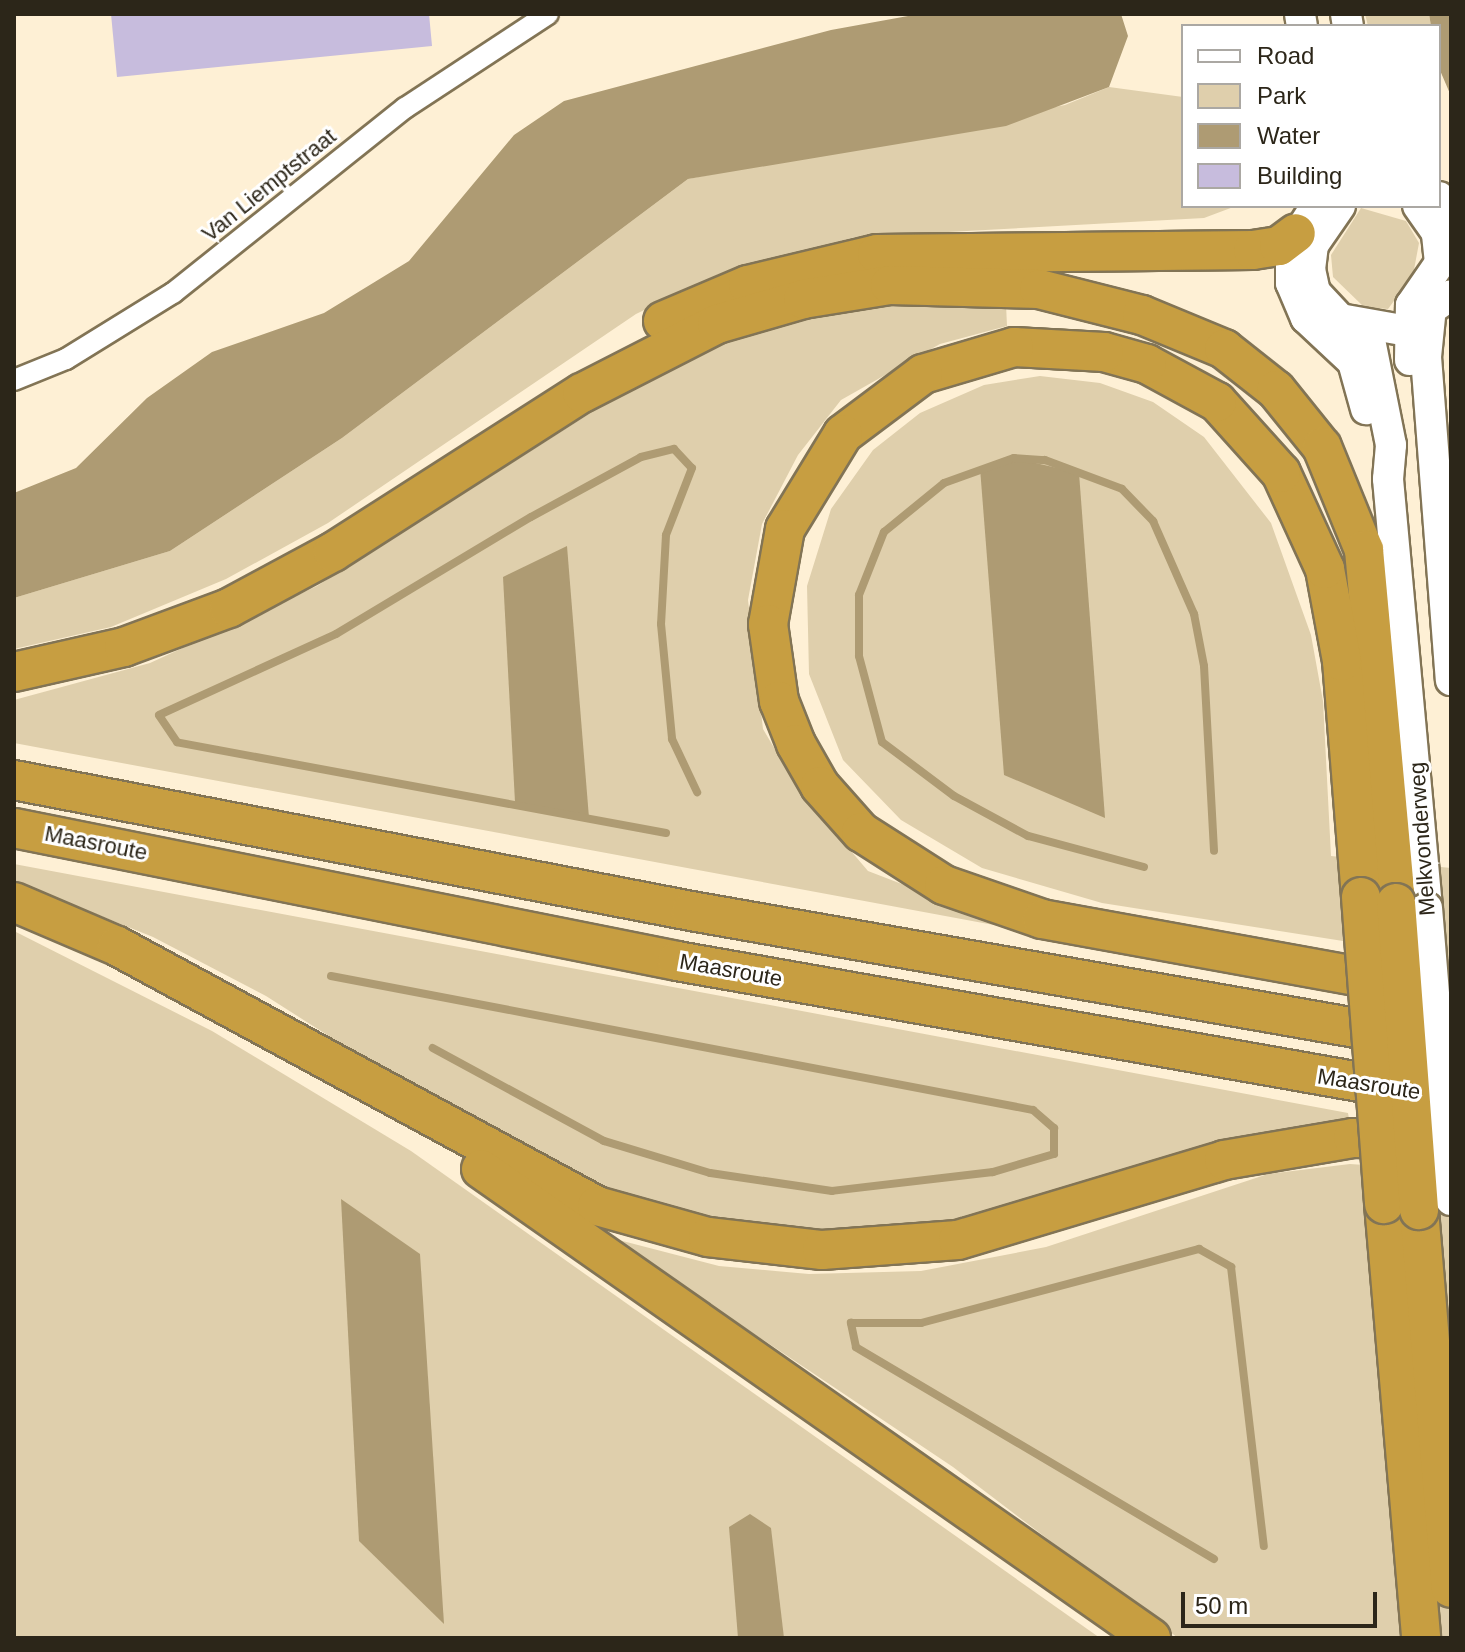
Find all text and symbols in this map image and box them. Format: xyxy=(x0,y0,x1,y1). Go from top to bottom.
legend xyxy=(1181,24,1441,208)
text: Road xyxy=(1257,42,1314,69)
text: Park xyxy=(1257,82,1306,109)
text: Water xyxy=(1257,122,1320,149)
street label: Van Liemptstraat xyxy=(197,123,341,247)
text: Building xyxy=(1257,162,1342,189)
street label: Melkvonderweg xyxy=(1403,761,1441,917)
street label: Maasroute xyxy=(42,820,150,866)
street label: Maasroute xyxy=(678,948,784,992)
street label: Maasroute xyxy=(1316,1063,1422,1105)
scale bar xyxy=(1185,1576,1381,1626)
text: 50 m xyxy=(1195,1592,1248,1619)

